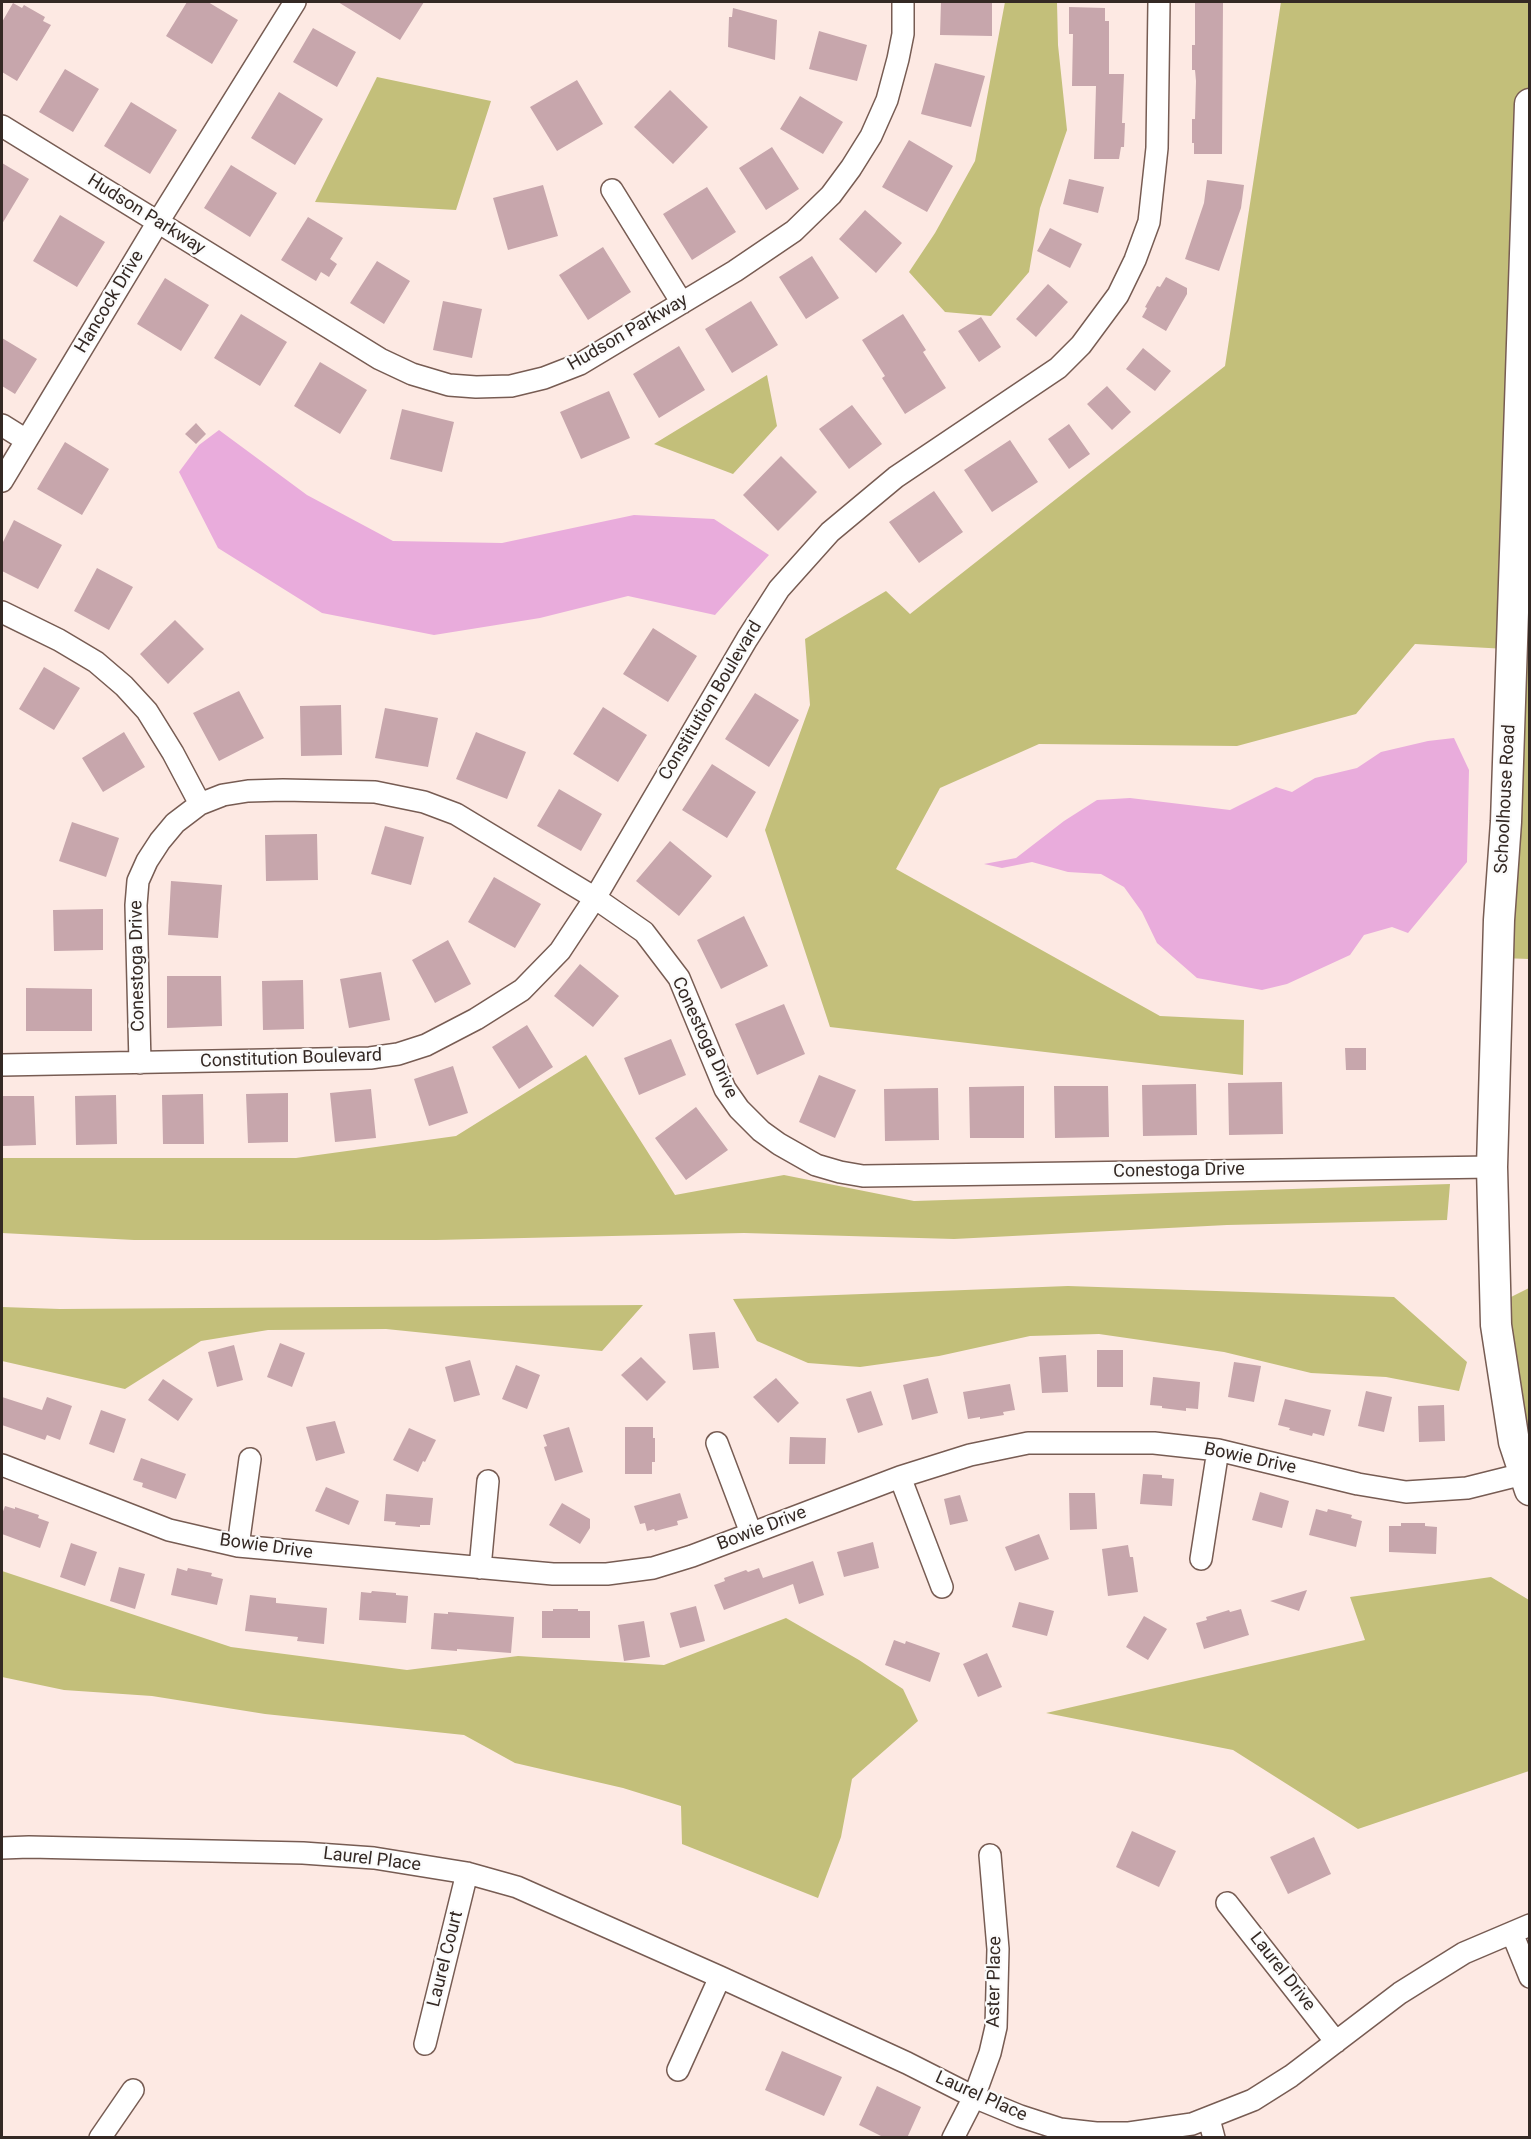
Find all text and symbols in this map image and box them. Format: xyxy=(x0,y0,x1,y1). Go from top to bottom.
street label: Hudson Parkway xyxy=(83,170,209,260)
street label: Hancock Drive xyxy=(71,247,149,357)
street label: Hudson Parkway xyxy=(564,290,692,376)
street label: Constitution Boulevard xyxy=(655,617,767,785)
street label: Schoolhouse Road xyxy=(1491,724,1521,874)
street label: Conestoga Drive xyxy=(126,900,150,1032)
street label: Conestoga Drive xyxy=(666,974,742,1102)
street label: Constitution Boulevard xyxy=(200,1045,382,1073)
street label: Conestoga Drive xyxy=(1113,1159,1245,1183)
street label: Bowie Drive xyxy=(1202,1439,1298,1479)
street label: Bowie Drive xyxy=(714,1502,810,1556)
street label: Bowie Drive xyxy=(218,1530,314,1564)
street label: Laurel Place xyxy=(322,1843,422,1877)
street label: Laurel Court xyxy=(424,1909,468,2009)
street label: Laurel Drive xyxy=(1245,1928,1319,2016)
street label: Aster Place xyxy=(983,1936,1007,2028)
street label: Laurel Place xyxy=(932,2067,1030,2127)

